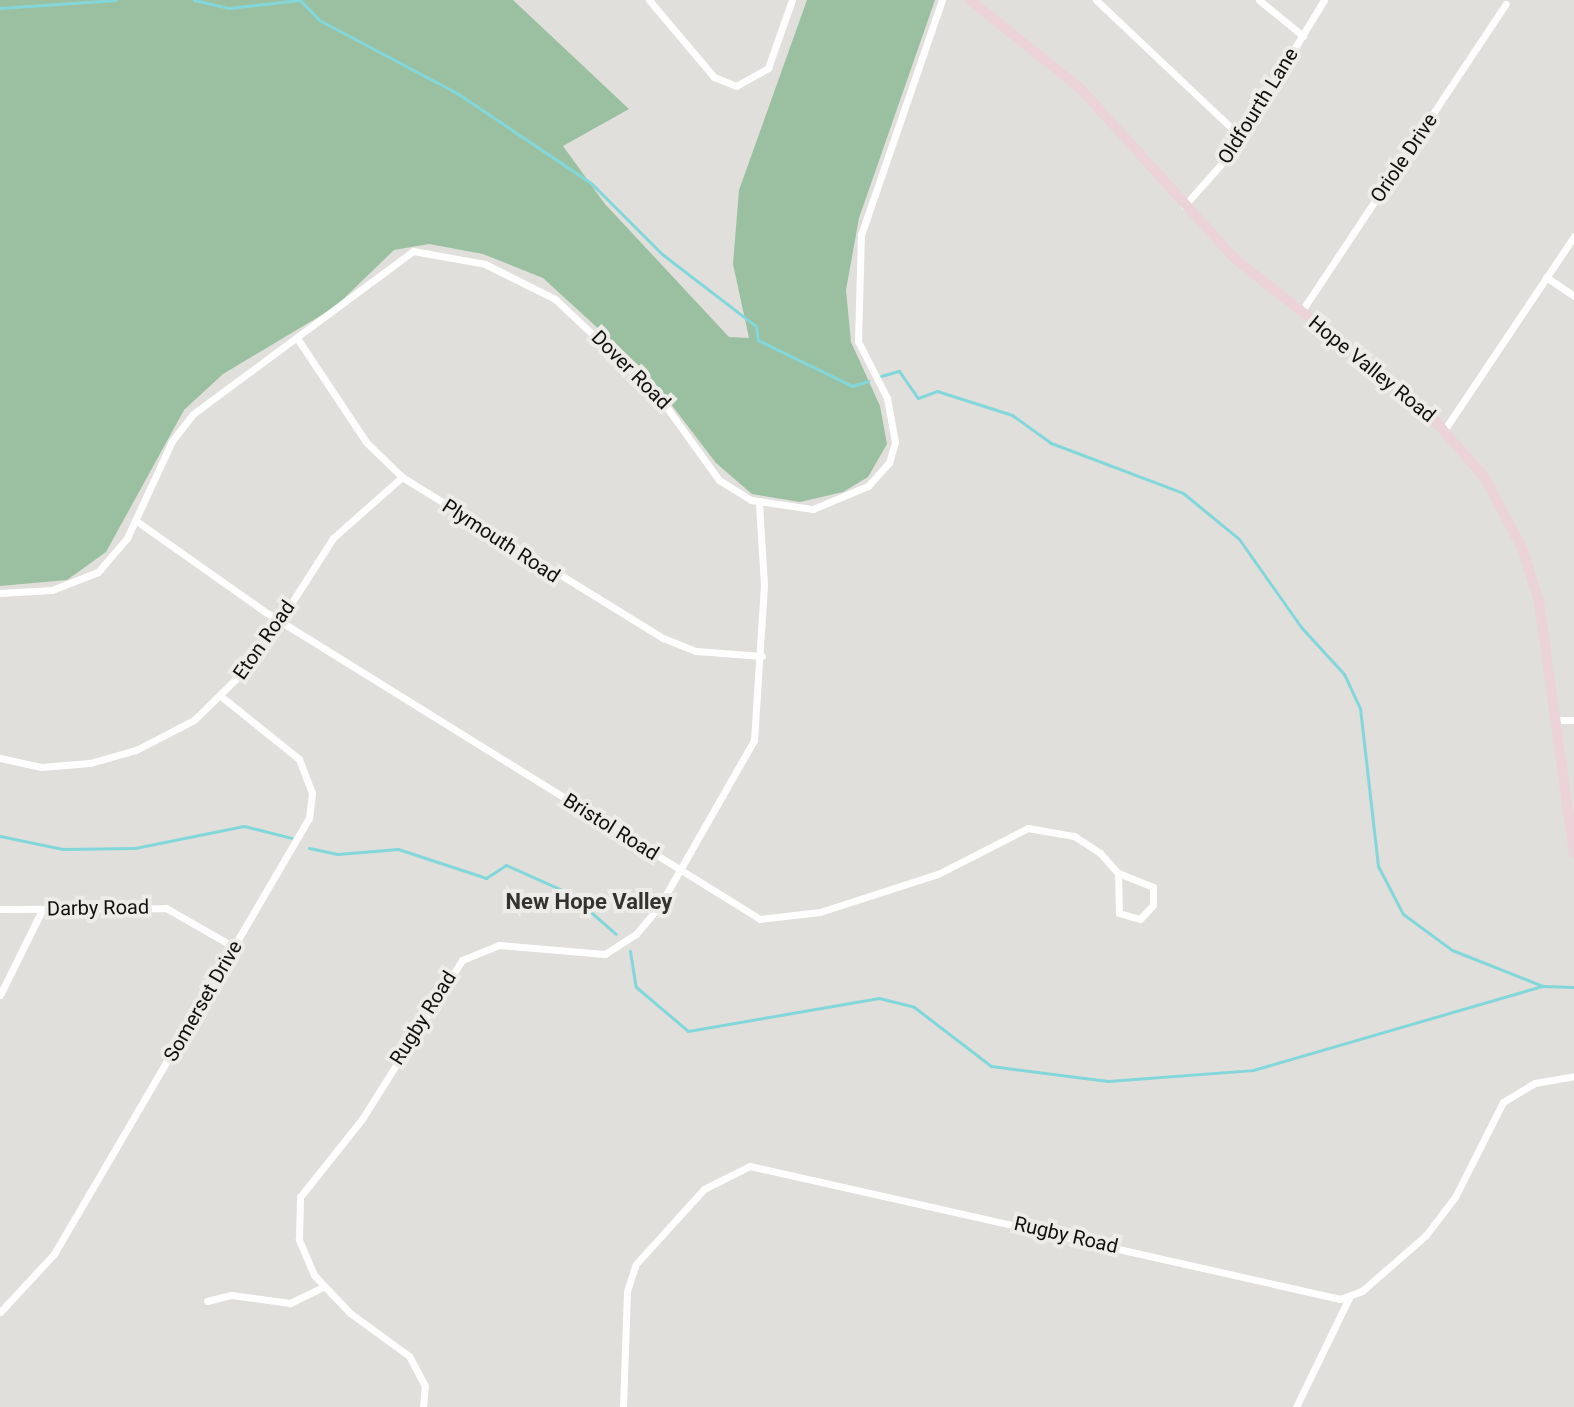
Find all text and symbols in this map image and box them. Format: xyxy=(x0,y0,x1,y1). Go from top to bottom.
street label: Oldfourth Lane xyxy=(1213,44,1303,168)
street label: Oriole Drive xyxy=(1365,109,1443,207)
street label: Hope Valley Road xyxy=(1304,311,1440,427)
street label: Dover Road xyxy=(586,325,676,415)
street label: Plymouth Road xyxy=(438,494,564,588)
street label: Eton Road xyxy=(228,596,300,684)
street label: Bristol Road xyxy=(559,788,663,866)
district label: New Hope Valley xyxy=(506,889,672,915)
street label: Darby Road xyxy=(47,895,149,921)
street label: Somerset Drive xyxy=(159,936,247,1066)
street label: Rugby Road xyxy=(385,967,461,1069)
street label: Rugby Road xyxy=(1012,1211,1120,1259)

